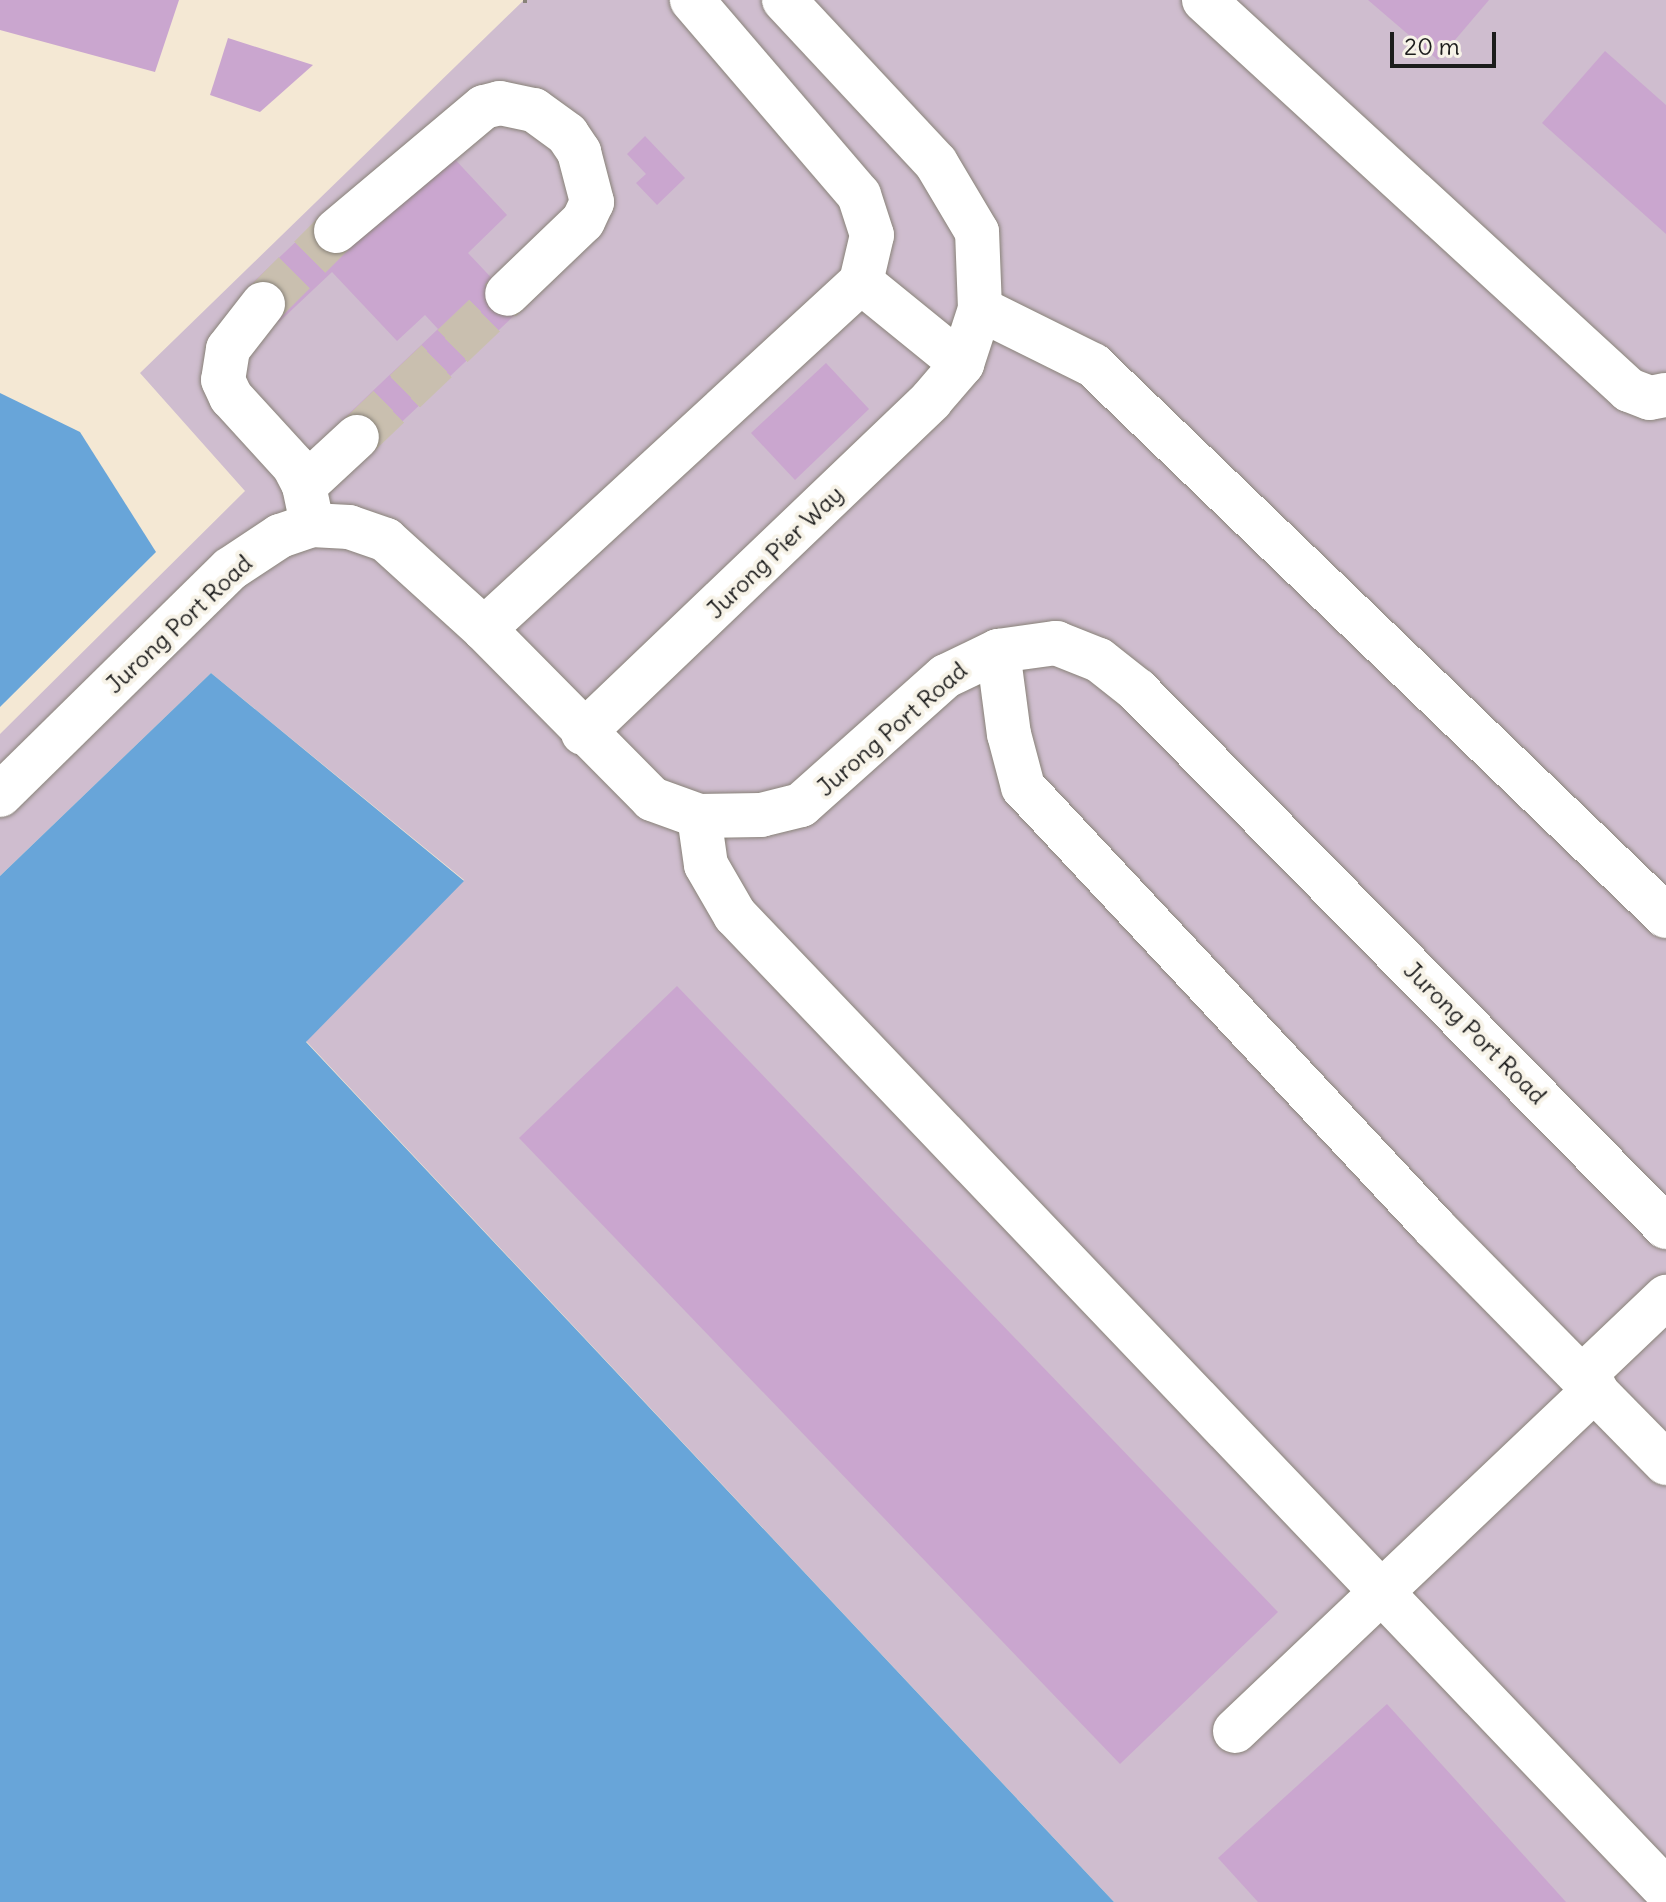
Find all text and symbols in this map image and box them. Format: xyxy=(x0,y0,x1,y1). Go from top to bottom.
scale bar xyxy=(1394,16,1500,66)
text: 20 m xyxy=(1404,31,1460,61)
street label: Jurong Pier Way xyxy=(701,480,849,624)
street label: Jurong Port Road xyxy=(100,549,258,699)
street label: Jurong Port Road xyxy=(811,656,973,802)
street label: Jurong Port Road xyxy=(1398,956,1552,1110)

